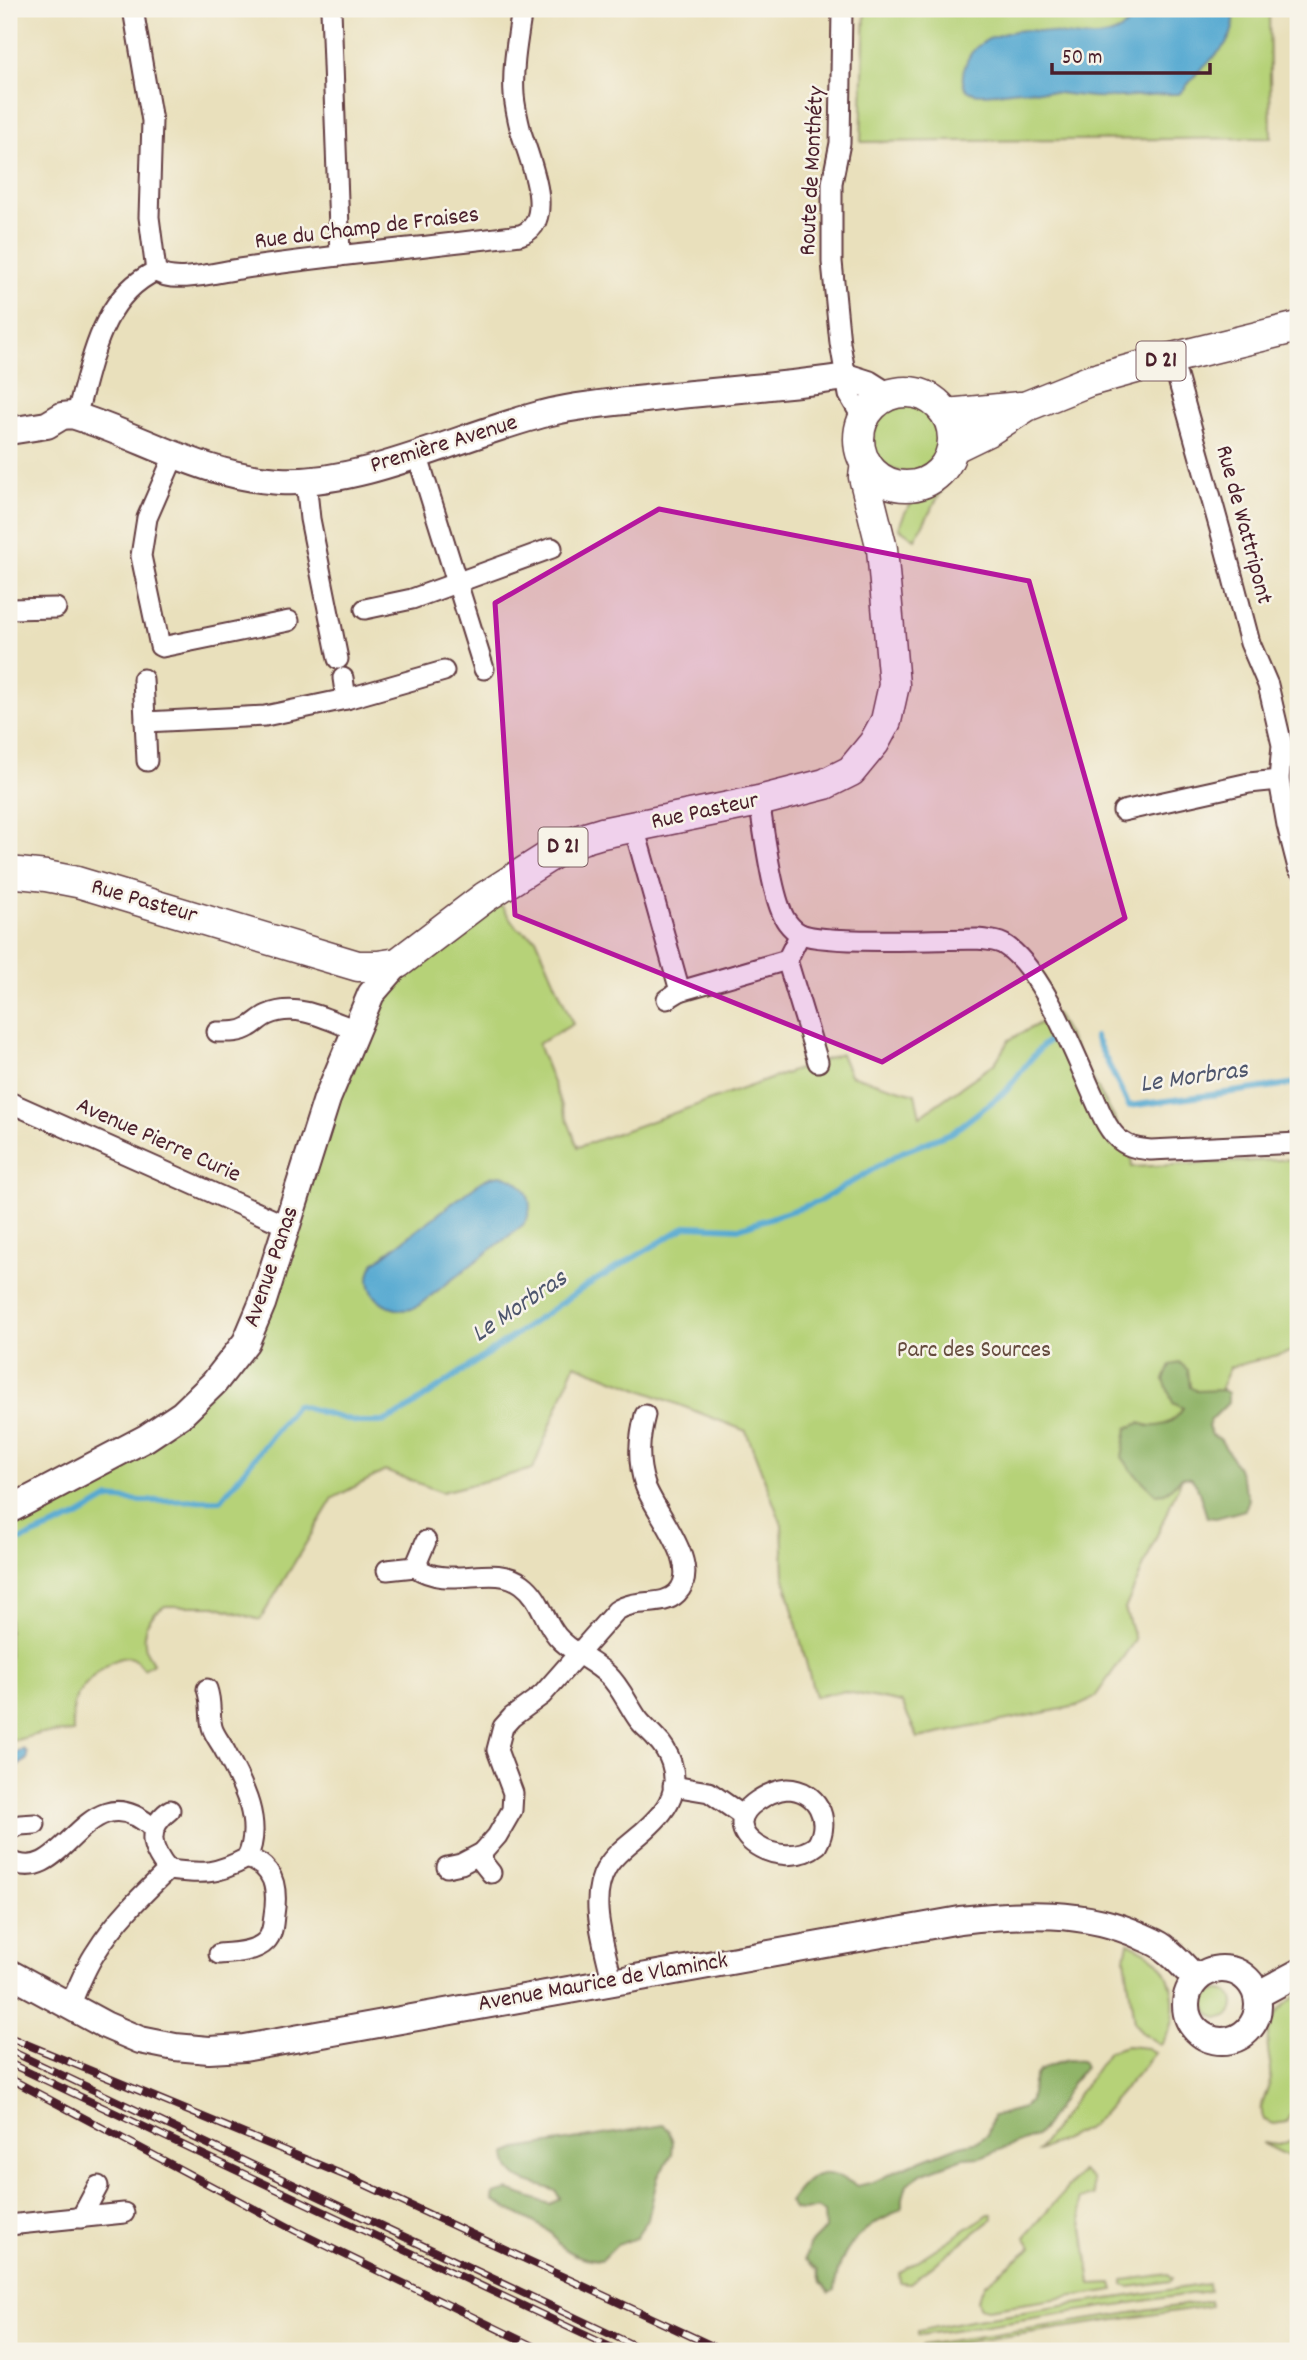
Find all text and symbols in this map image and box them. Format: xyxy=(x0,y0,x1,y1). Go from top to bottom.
scale bar xyxy=(1052,32,1209,76)
text: 50 m xyxy=(1062,44,1102,74)
street label: Route de Monthéty xyxy=(792,84,834,257)
street label: Rue du Champ de Fraises xyxy=(253,198,481,260)
road number: D 21 xyxy=(1136,342,1186,380)
street label: Première Avenue xyxy=(366,406,522,484)
street label: Rue de Wattripont xyxy=(1205,442,1281,608)
street label: Rue Pasteur xyxy=(648,784,762,840)
road number: D 21 xyxy=(538,828,588,866)
street label: Rue Pasteur xyxy=(87,871,201,933)
water label: Le Morbras xyxy=(1138,1052,1251,1104)
street label: Avenue Pierre Curie xyxy=(70,1089,246,1193)
street label: Avenue Panas xyxy=(235,1202,309,1332)
water label: Le Morbras xyxy=(465,1261,576,1353)
park label: Parc des Sources xyxy=(897,1334,1051,1368)
street label: Avenue Maurice de Vlaminck xyxy=(475,1944,731,2022)

